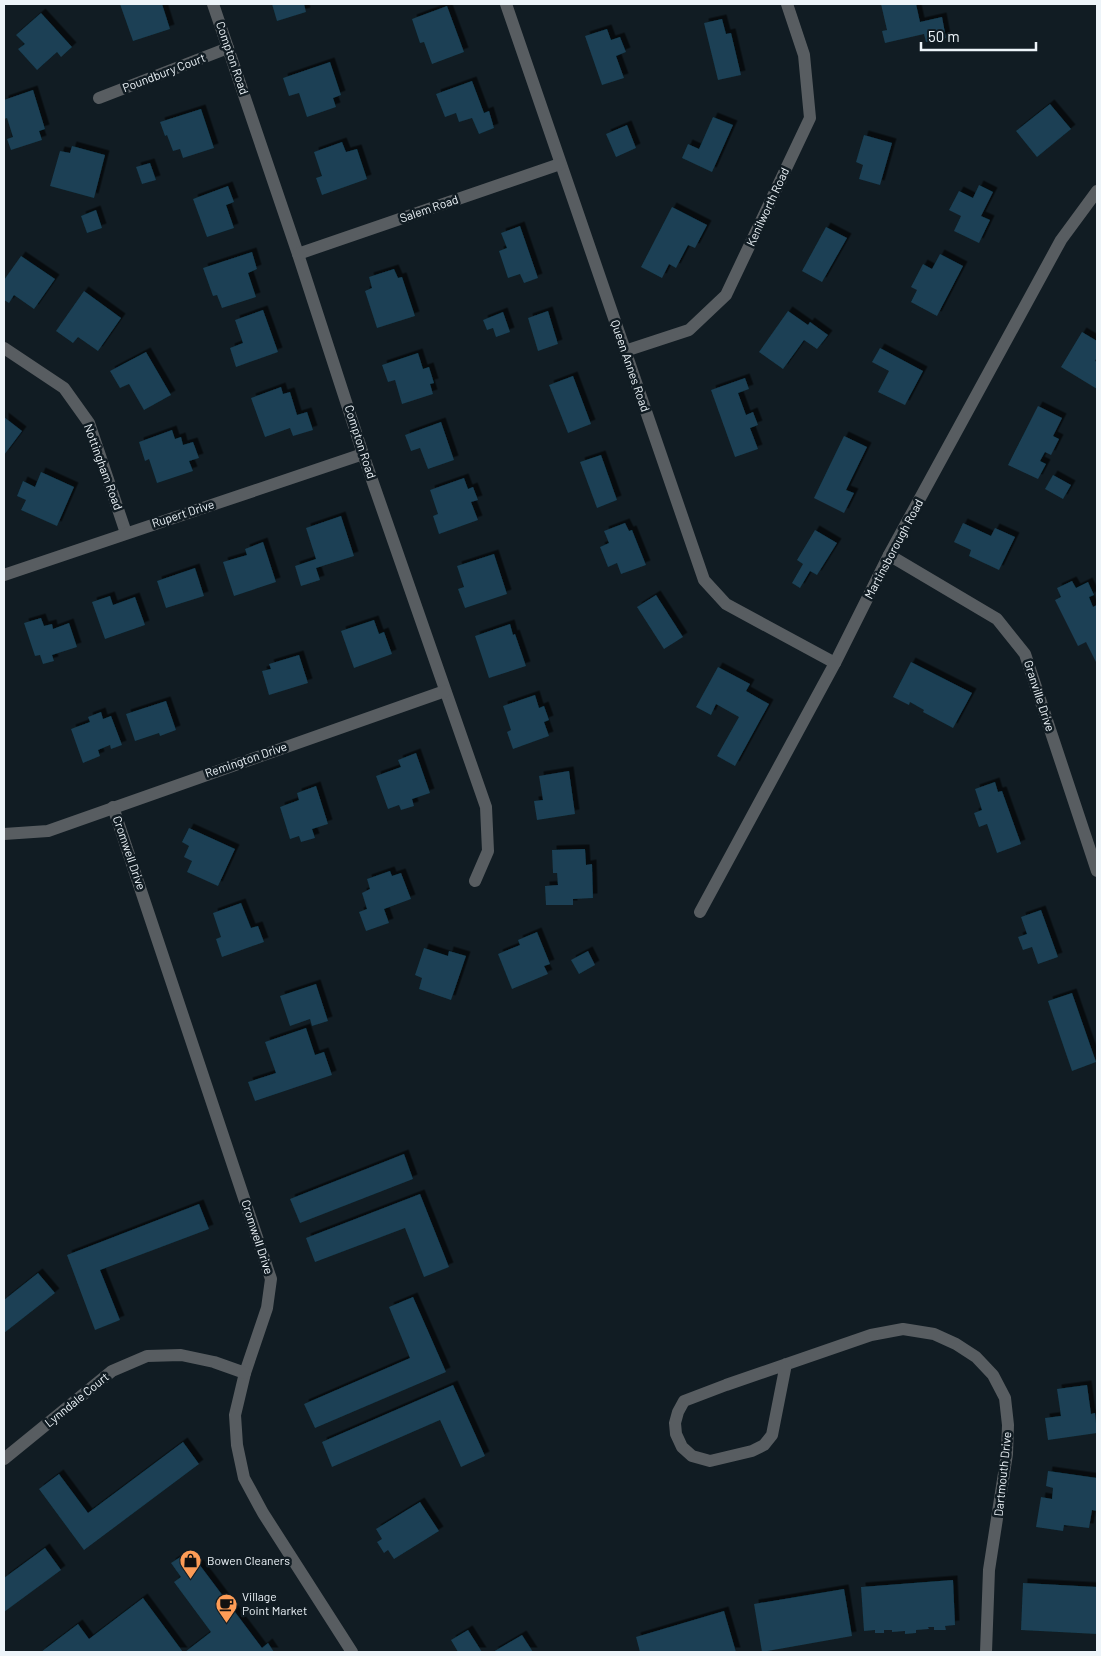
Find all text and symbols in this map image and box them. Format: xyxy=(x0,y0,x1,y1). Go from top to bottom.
street label: Compton Road xyxy=(214,19,252,96)
scale bar xyxy=(921,20,1036,52)
text: 50 m xyxy=(928,27,960,45)
street label: Poundbury Court xyxy=(120,50,207,94)
street label: Kenilworth Road xyxy=(743,165,791,248)
street label: Salem Road xyxy=(397,191,460,225)
street label: Queen Annes Road xyxy=(609,318,653,413)
street label: Compton Road xyxy=(342,403,379,480)
street label: Nottingham Road xyxy=(82,422,126,512)
street label: Rupert Drive xyxy=(150,496,216,530)
street label: Martinsborough Road xyxy=(861,496,925,601)
street label: Granville Drive xyxy=(1022,658,1058,733)
street label: Remington Drive xyxy=(203,738,289,780)
street label: Cromwell Drive xyxy=(111,814,149,892)
street label: Cromwell Drive xyxy=(239,1198,277,1276)
street label: Lynndale Court xyxy=(41,1369,111,1429)
street label: Dartmouth Drive xyxy=(991,1431,1013,1517)
shop icon: Bowen Cleaners xyxy=(179,1549,203,1580)
place label: Bowen Cleaners xyxy=(207,1553,290,1567)
place label: Village Point Market xyxy=(242,1589,307,1617)
cafe icon: Village Point Market xyxy=(214,1592,238,1623)

